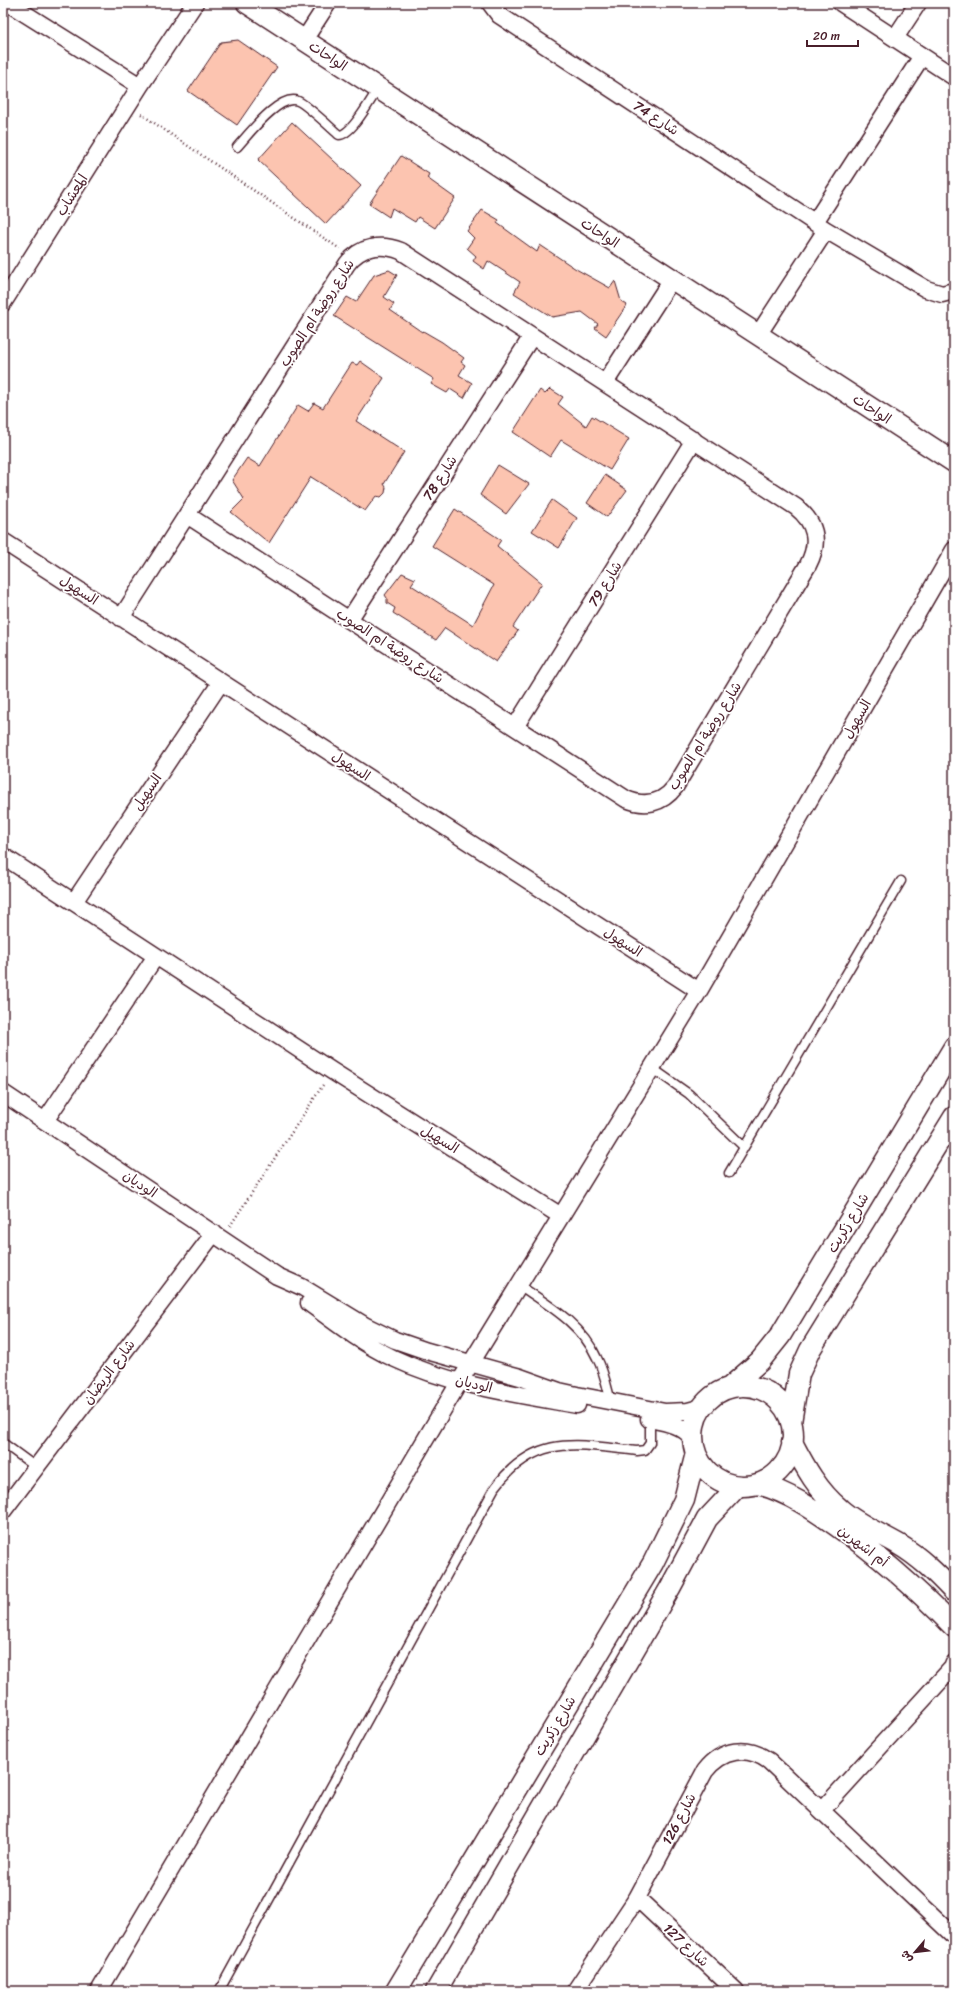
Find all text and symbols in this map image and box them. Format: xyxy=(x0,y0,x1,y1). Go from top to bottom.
scale bar xyxy=(807,22,858,48)
text: 20 m xyxy=(813,25,840,47)
street label: الواحات xyxy=(303,34,353,78)
street label: شارع 74 xyxy=(628,94,684,142)
street label: المعشاب xyxy=(49,169,95,221)
street label: الواحات xyxy=(575,211,625,255)
street label: شارع روضة ام الصوب xyxy=(273,254,361,372)
street label: الواحات xyxy=(847,387,897,431)
street label: شارع 78 xyxy=(416,450,464,506)
street label: شارع 79 xyxy=(581,556,629,612)
street label: السهول xyxy=(54,568,104,612)
street label: شارع روضة ام الصوب xyxy=(331,602,449,690)
street label: شارع روضة ام الصوب xyxy=(661,677,749,795)
street label: السهول xyxy=(836,694,878,744)
street label: السهول xyxy=(326,744,376,788)
street label: السهيل xyxy=(125,768,169,816)
street label: السهول xyxy=(598,920,648,964)
street label: السهيل xyxy=(416,1117,464,1161)
street label: الوديان xyxy=(117,1163,163,1205)
street label: شارع زكريت xyxy=(820,1188,876,1258)
street label: شارع الريضان xyxy=(76,1334,142,1410)
street label: الوديان xyxy=(453,1367,495,1401)
street label: أم اشهرين xyxy=(832,1518,895,1574)
street label: شارع زكريت xyxy=(527,1691,583,1761)
street label: شارع 126 xyxy=(655,1788,703,1850)
street label: شارع 127 xyxy=(657,1917,715,1973)
north arrow xyxy=(895,1932,935,1972)
text: ش xyxy=(895,1947,918,1966)

